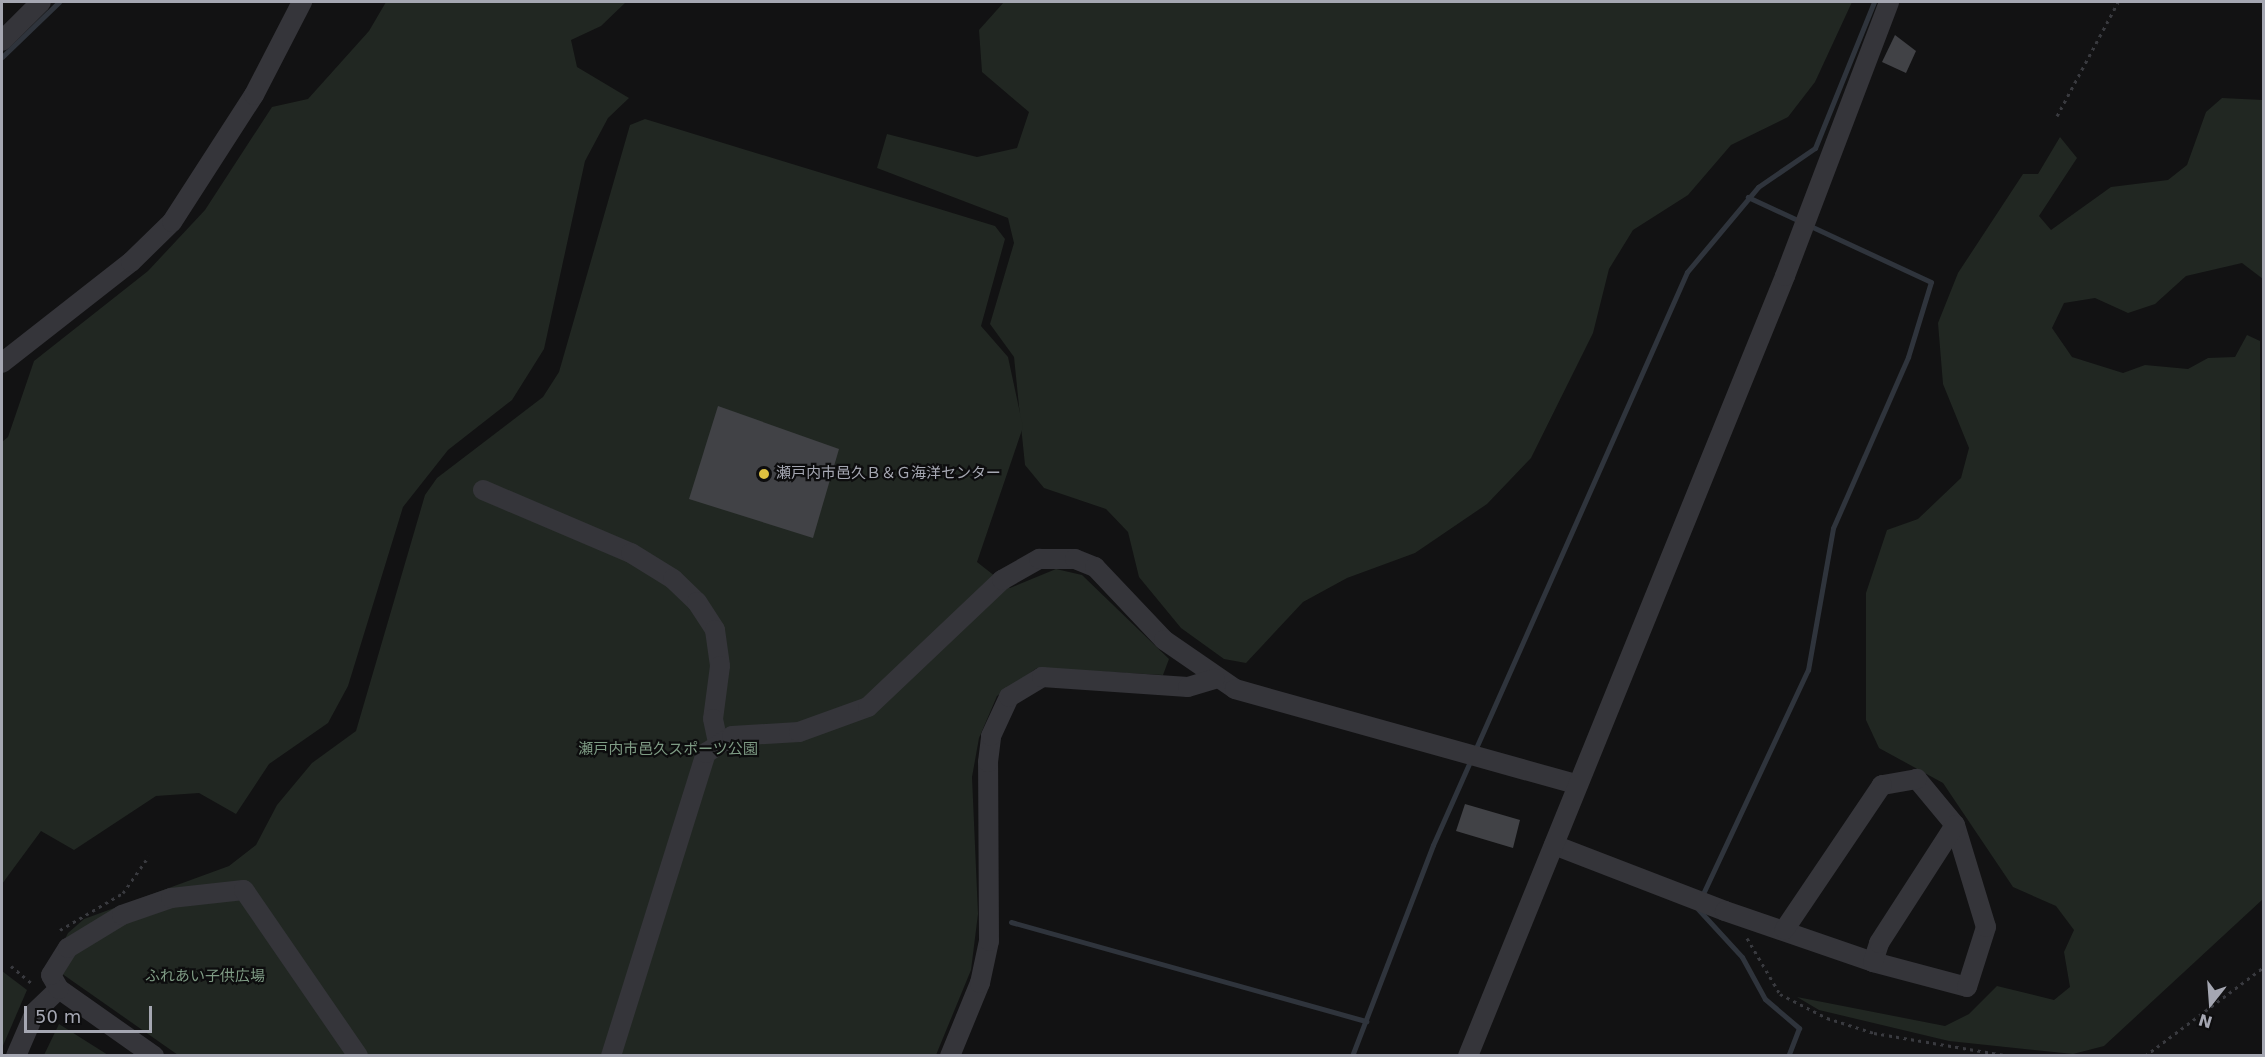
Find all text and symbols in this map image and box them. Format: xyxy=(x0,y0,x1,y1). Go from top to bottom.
place label: 瀬戸内市邑久Ｂ＆Ｇ海洋センター xyxy=(776,465,1001,483)
marker: 瀬戸内市邑久Ｂ＆Ｇ海洋センター xyxy=(757,467,771,481)
park label: 瀬戸内市邑久スポーツ公園 xyxy=(578,741,758,759)
park label: ふれあい子供広場 xyxy=(145,968,265,986)
north arrow xyxy=(2181,973,2241,1033)
scale bar xyxy=(27,994,154,1032)
text: 50 m xyxy=(35,1006,81,1027)
text: N xyxy=(2196,1010,2215,1032)

